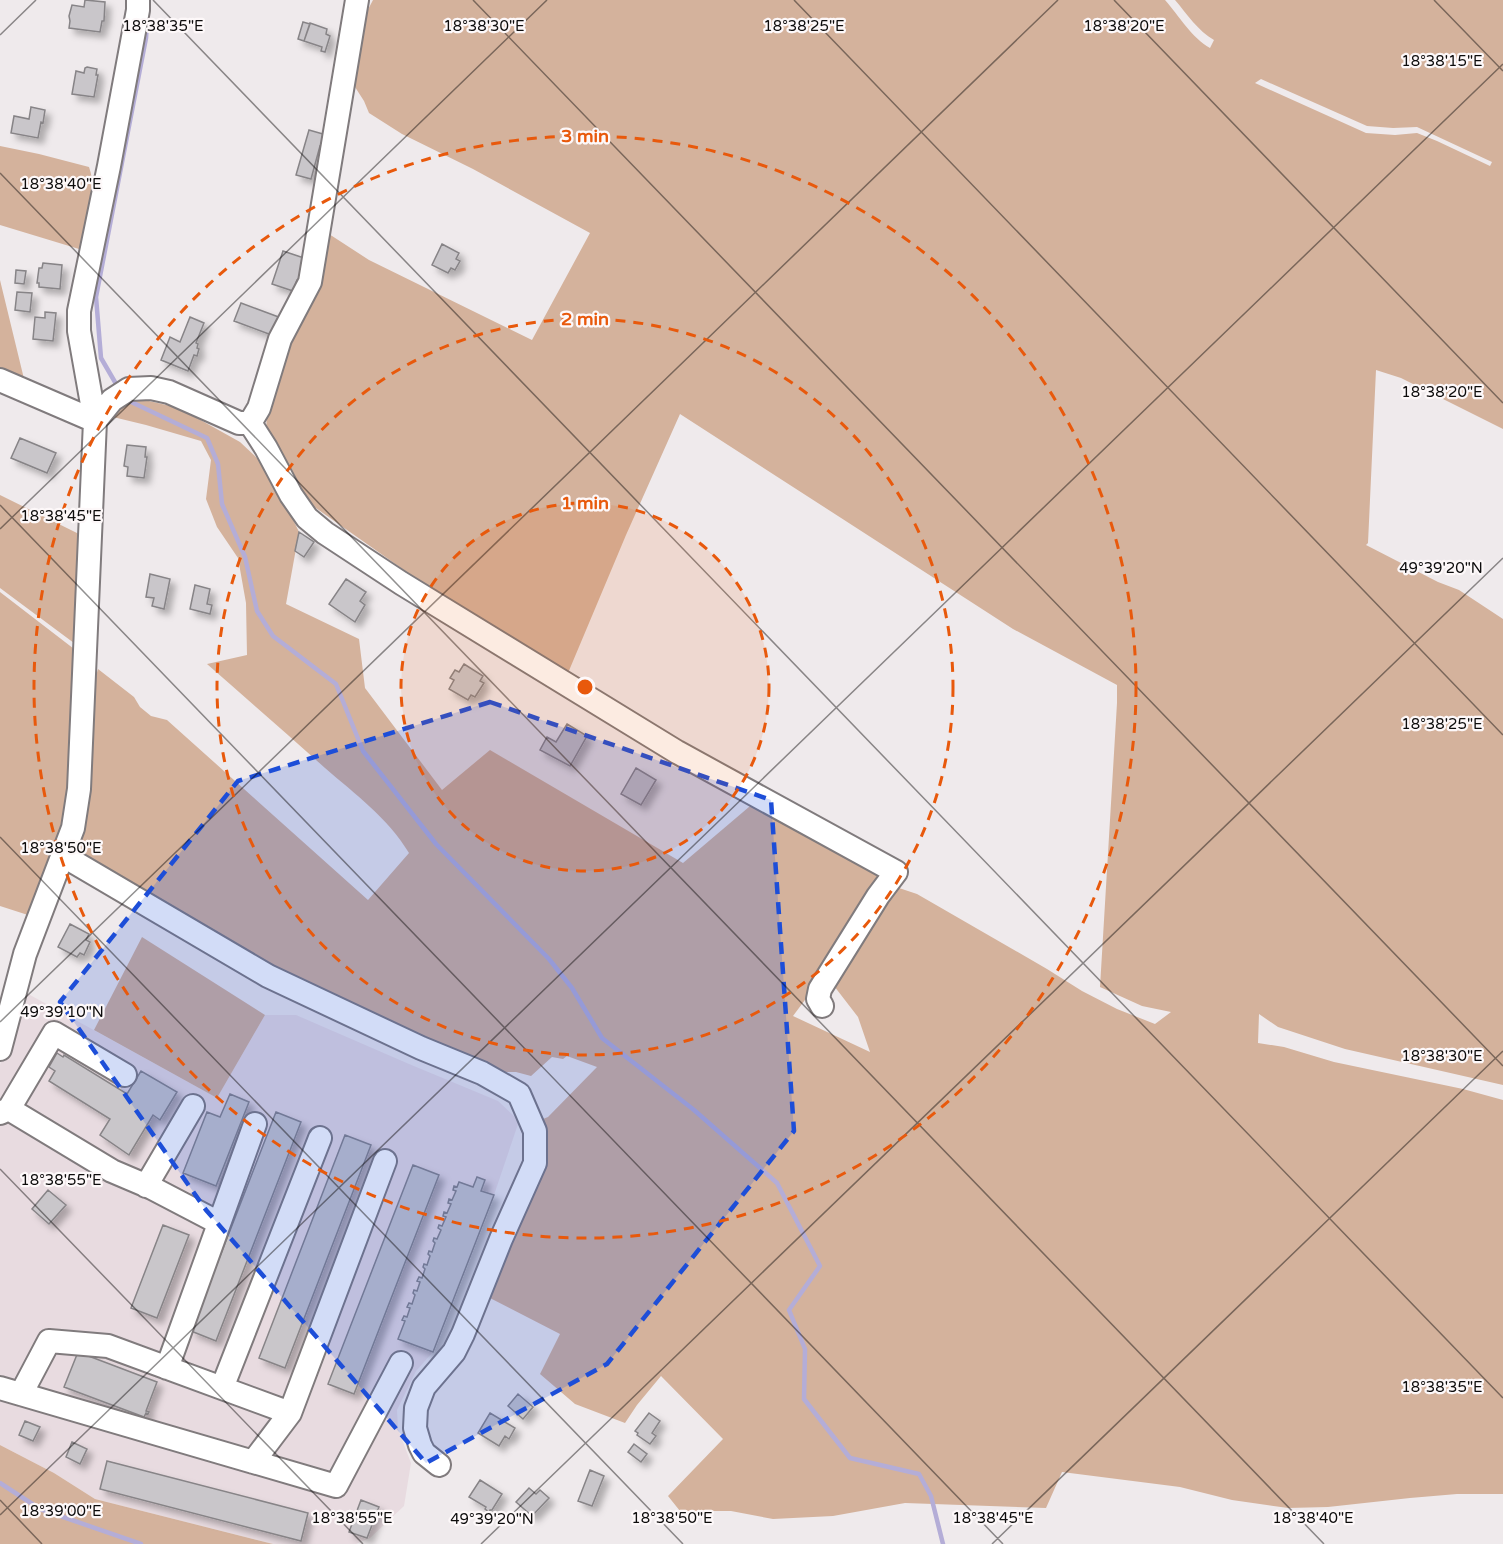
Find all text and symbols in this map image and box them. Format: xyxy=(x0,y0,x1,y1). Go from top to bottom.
text: 18°38'35"E xyxy=(122,17,204,35)
text: 18°38'30"E xyxy=(443,17,525,35)
text: 18°38'25"E xyxy=(763,17,845,35)
text: 18°38'20"E xyxy=(1083,17,1165,35)
text: 18°38'15"E xyxy=(1401,52,1483,70)
text: 3 min xyxy=(561,125,609,147)
text: 18°38'40"E xyxy=(20,175,102,193)
text: 2 min xyxy=(561,308,609,330)
text: 18°38'20"E xyxy=(1401,383,1483,401)
text: 1 min xyxy=(561,492,609,514)
text: 18°38'45"E xyxy=(20,507,102,525)
text: 49°39'20"N xyxy=(1399,559,1483,577)
centre of rings xyxy=(575,677,595,697)
text: 18°38'25"E xyxy=(1401,715,1483,733)
text: 18°38'50"E xyxy=(20,839,102,857)
text: 49°39'10"N xyxy=(20,1003,104,1021)
text: 18°38'30"E xyxy=(1401,1047,1483,1065)
text: 18°38'55"E xyxy=(20,1171,102,1189)
text: 18°38'35"E xyxy=(1401,1378,1483,1396)
text: 18°39'00"E xyxy=(20,1502,102,1520)
text: 18°38'55"E xyxy=(311,1509,393,1527)
text: 18°38'50"E xyxy=(631,1509,713,1527)
text: 18°38'45"E xyxy=(952,1509,1034,1527)
text: 18°38'40"E xyxy=(1272,1509,1354,1527)
text: 49°39'20"N xyxy=(450,1510,534,1528)

